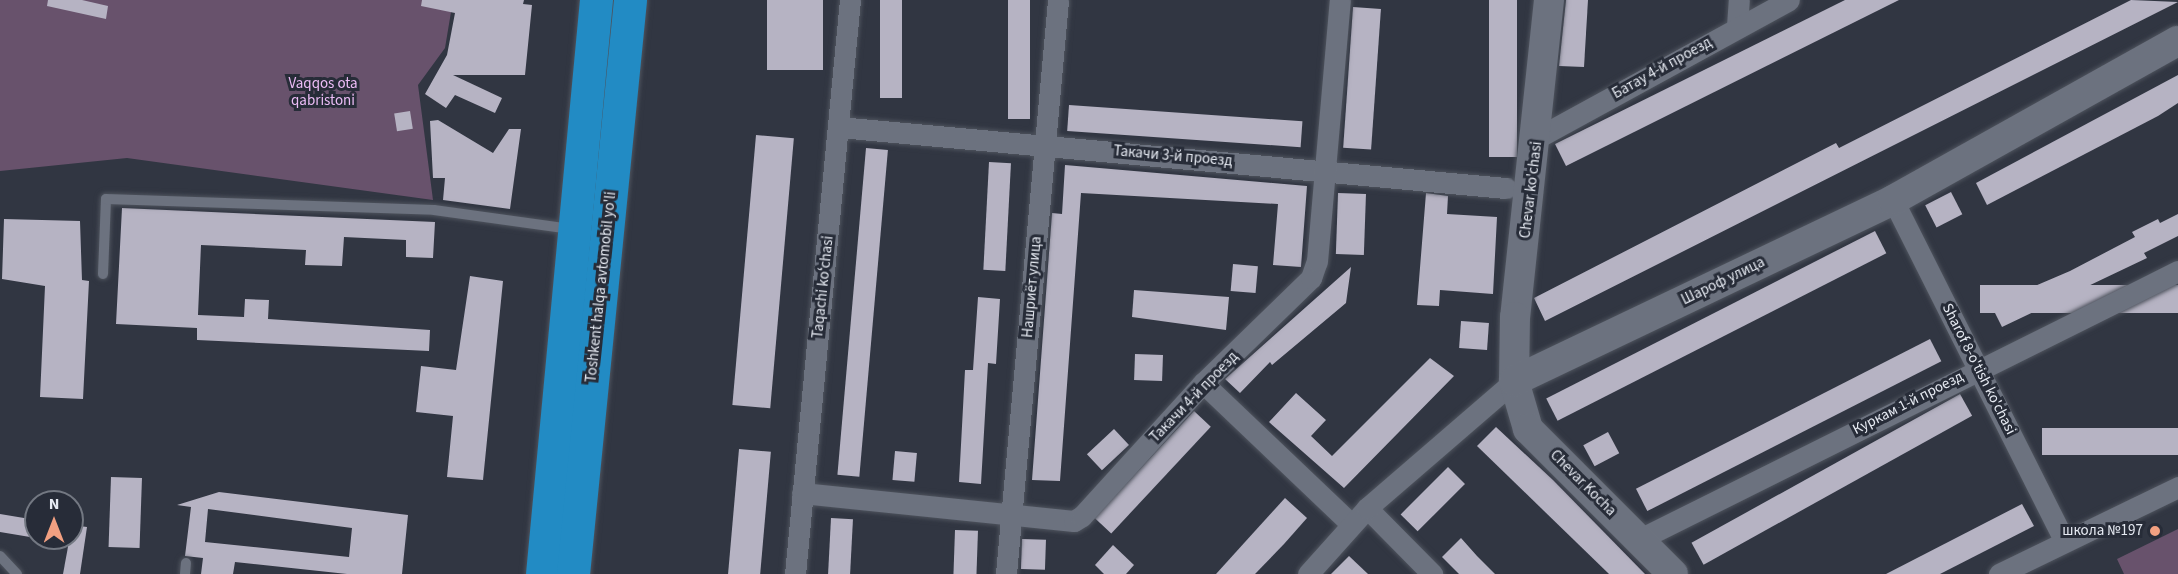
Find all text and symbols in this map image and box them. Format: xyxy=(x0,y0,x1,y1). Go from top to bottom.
street label: Батау 4-й проезд xyxy=(1609,33,1715,103)
park label: Vaqqos ota qabristoni xyxy=(288,74,358,109)
street label: Chevar ko'chasi xyxy=(1516,141,1546,239)
street label: Такачи 3-й проезд xyxy=(1113,142,1233,170)
street label: Toshkent halqa avtomobil yo'li xyxy=(582,191,620,383)
street label: Taqachi koʻchasi xyxy=(809,235,837,339)
street label: Нашриёт улица xyxy=(1019,235,1045,339)
street label: Шароф улица xyxy=(1678,253,1768,309)
street label: Sharof 8-o'tish ko'chasi xyxy=(1938,300,2020,438)
street label: Такачи 4-й проезд xyxy=(1146,348,1242,446)
street label: Куркам 1-й проезд xyxy=(1850,367,1966,439)
street label: Chevar Kocha xyxy=(1546,446,1620,520)
north arrow xyxy=(24,490,84,550)
text: N xyxy=(49,493,59,515)
place label: школа №197 xyxy=(2062,522,2143,540)
marker: школа №197 xyxy=(2148,524,2162,538)

